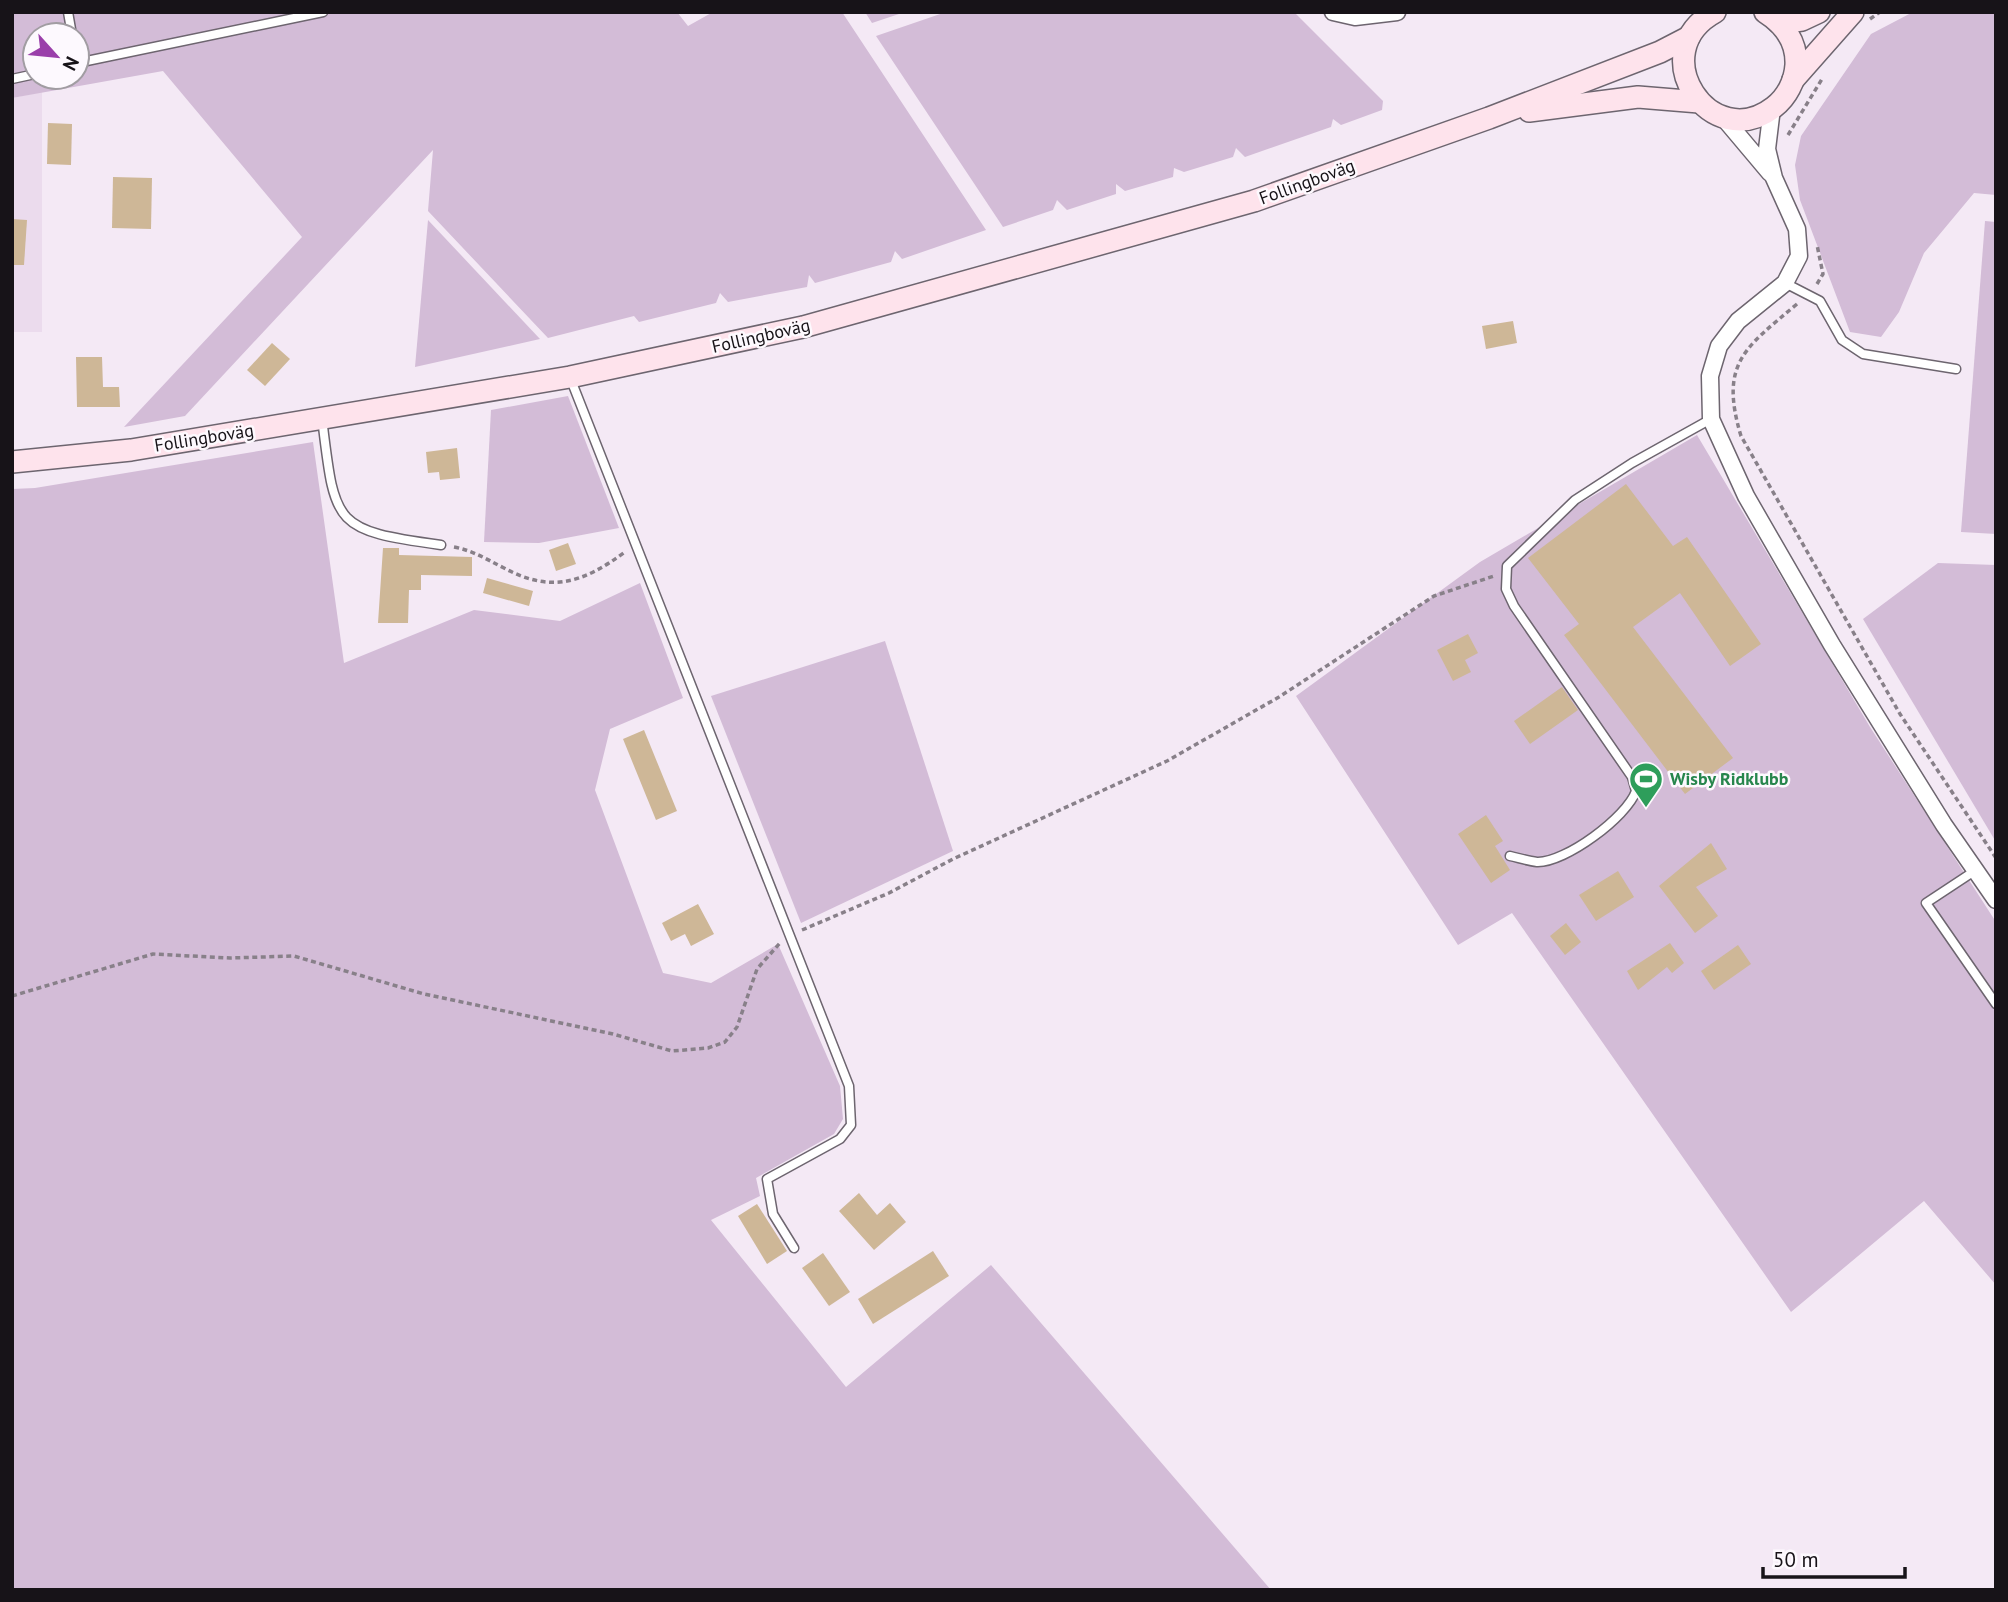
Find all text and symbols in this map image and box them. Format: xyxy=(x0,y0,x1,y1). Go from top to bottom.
north arrow xyxy=(21,21,91,91)
text: N xyxy=(58,53,85,75)
street label: Follingboväg xyxy=(1256,154,1358,209)
street label: Follingboväg xyxy=(709,313,812,358)
street label: Follingboväg xyxy=(153,418,255,457)
sports icon: Wisby Ridklubb xyxy=(1627,760,1665,809)
place label: Wisby Ridklubb xyxy=(1670,767,1789,790)
scale bar xyxy=(1763,1536,1905,1580)
text: 50 m xyxy=(1773,1546,1819,1573)

